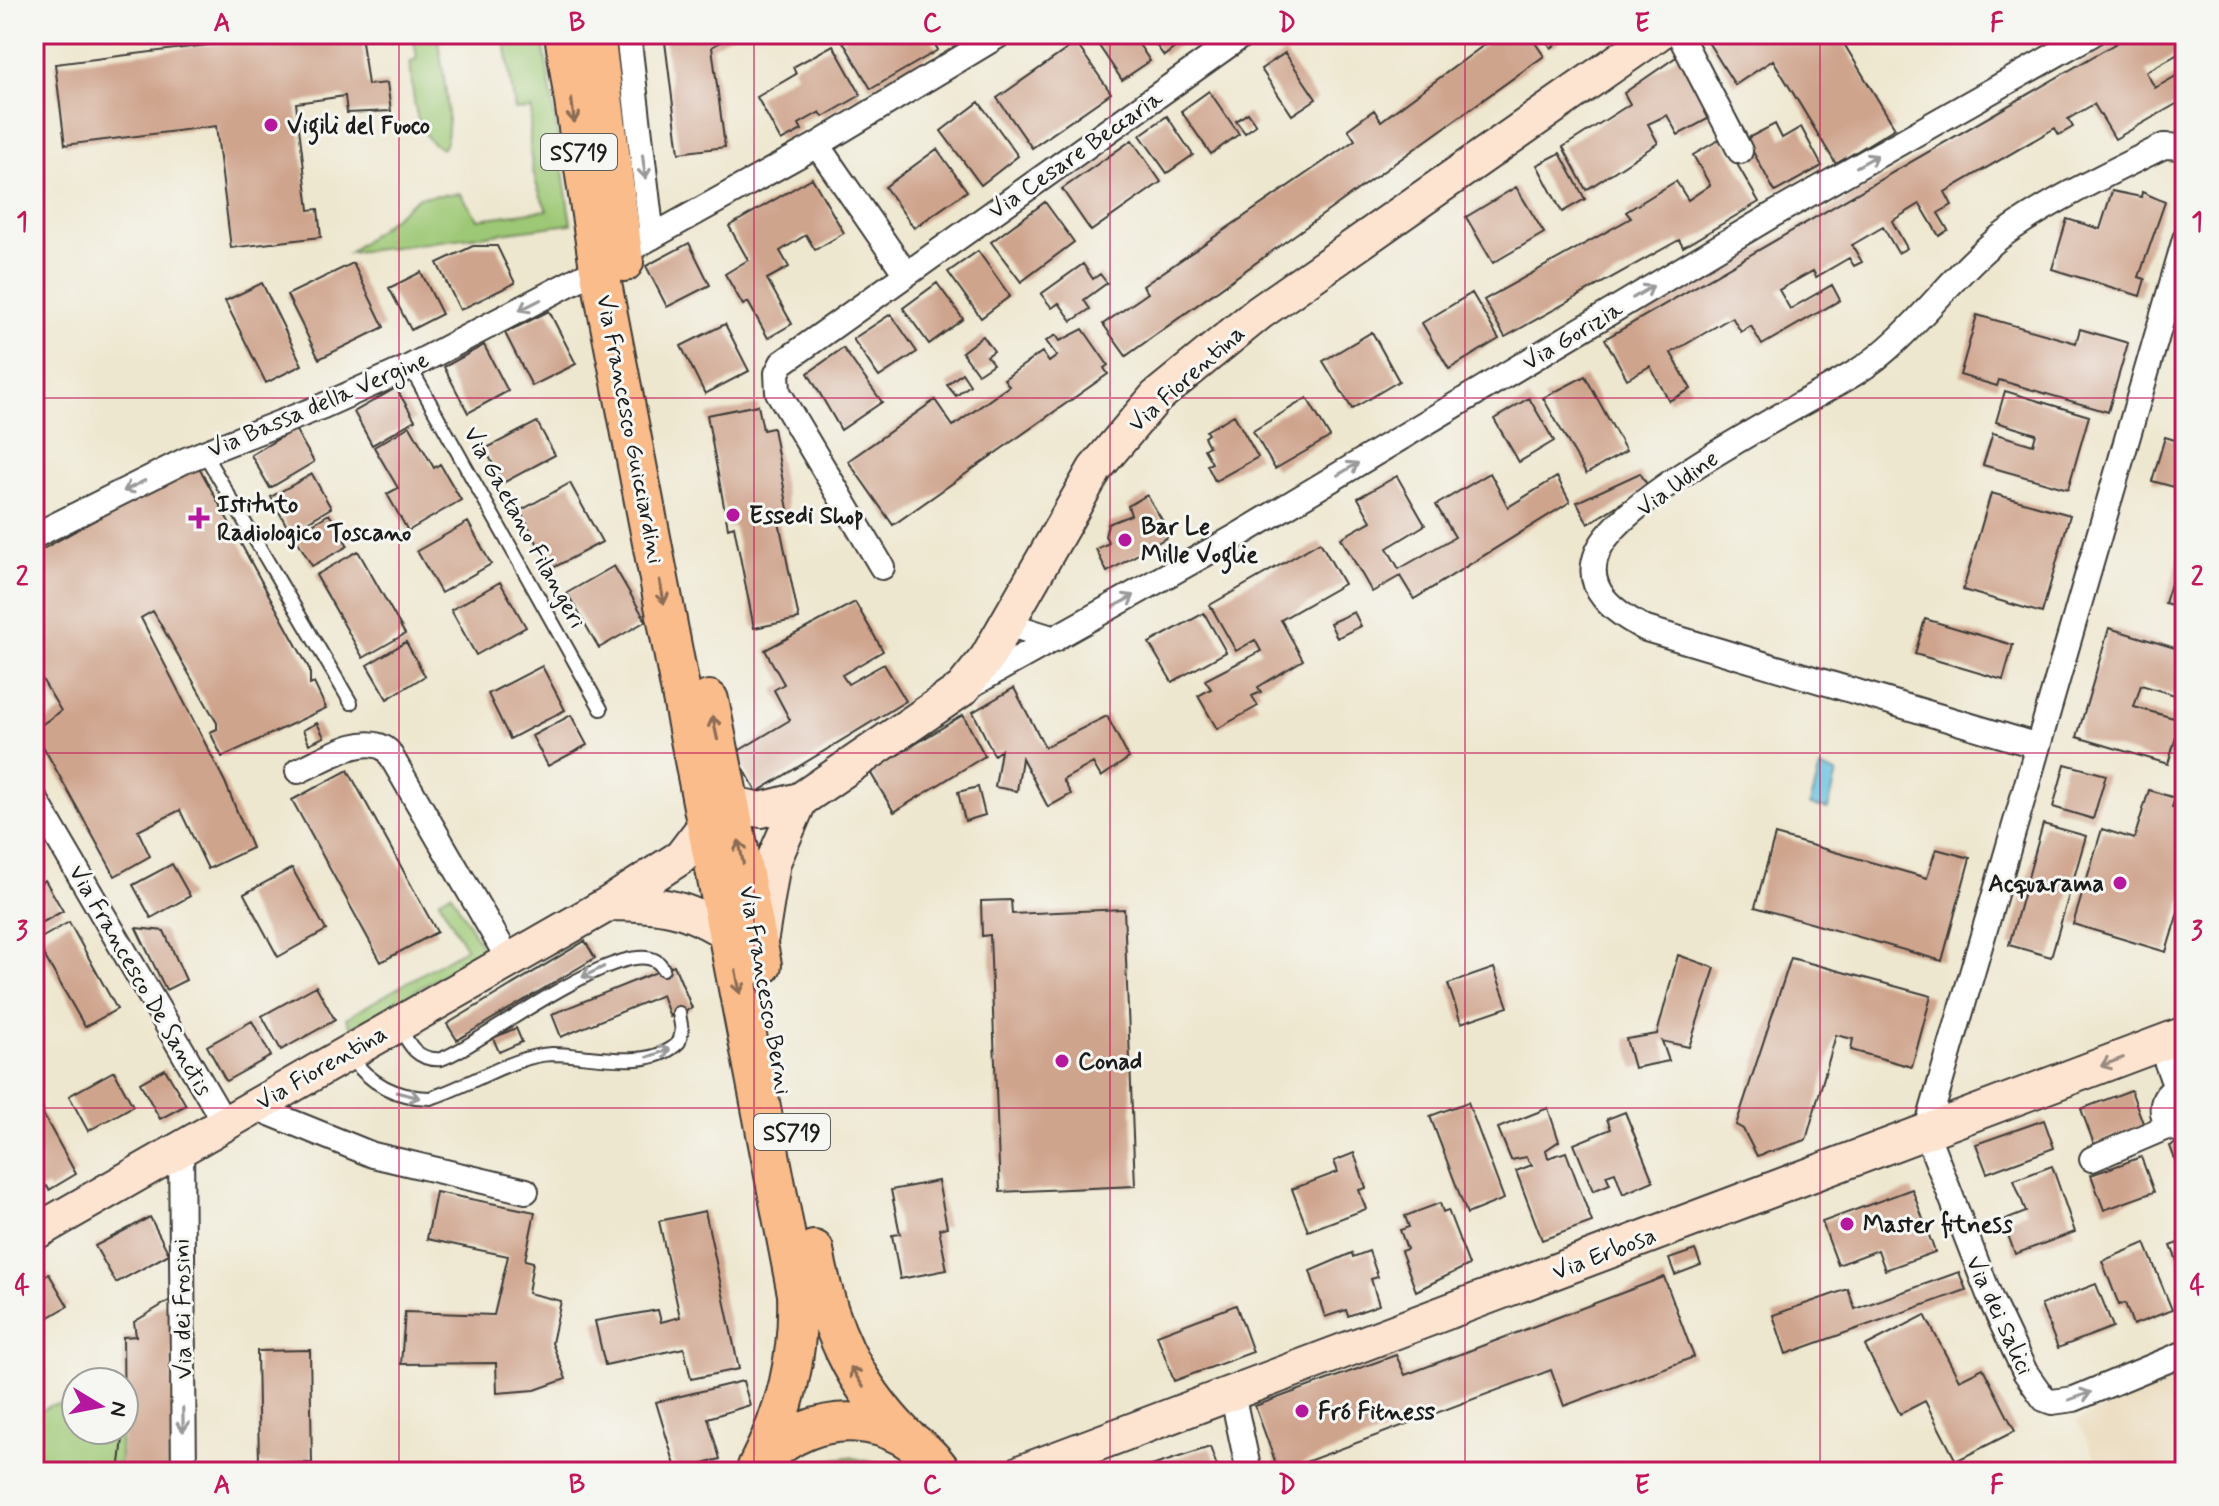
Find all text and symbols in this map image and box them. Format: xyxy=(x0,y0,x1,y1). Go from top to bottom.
text: A xyxy=(213,7,231,41)
text: B xyxy=(569,7,585,41)
text: C xyxy=(923,7,942,41)
text: D xyxy=(1278,7,1296,41)
text: E xyxy=(1634,7,1650,41)
text: F xyxy=(1990,7,2004,41)
street label: Via Cesare Beccaria xyxy=(983,83,1170,227)
one-way arrow xyxy=(566,98,581,124)
place label: Vigili del Fuoco xyxy=(287,111,430,145)
marker: Vigili del Fuoco xyxy=(262,116,280,134)
road number: SS719 xyxy=(541,134,617,170)
one-way arrow xyxy=(636,153,651,180)
one-way arrow xyxy=(1855,153,1878,169)
text: 1 xyxy=(16,206,28,240)
text: 1 xyxy=(2191,206,2203,240)
one-way arrow xyxy=(1631,284,1654,300)
street label: Via Francesco Guicciardini xyxy=(588,292,671,567)
street label: Via Gorizia xyxy=(1517,294,1629,378)
one-way arrow xyxy=(519,297,543,313)
street label: Via Fiorentina xyxy=(1122,318,1252,440)
street label: Via Bassa della Vergine xyxy=(203,345,435,468)
street label: Via Gaetano Filangeri xyxy=(455,421,592,634)
street label: Via Udine xyxy=(1631,444,1725,525)
one-way arrow xyxy=(1336,461,1359,477)
one-way arrow xyxy=(122,479,146,494)
place label: Istituto Radiologico Toscano xyxy=(217,490,411,550)
place label: Essedi Shop xyxy=(749,501,864,532)
marker: Essedi Shop xyxy=(724,506,742,524)
marker: Istituto Radiologico Toscano xyxy=(188,507,210,529)
place label: Bar Le Mille Voglie xyxy=(1141,512,1258,574)
marker: Bar Le Mille Voglie xyxy=(1116,531,1134,549)
text: 2 xyxy=(16,561,29,595)
text: 2 xyxy=(2191,561,2204,595)
one-way arrow xyxy=(656,579,671,605)
one-way arrow xyxy=(1112,593,1135,609)
one-way arrow xyxy=(707,715,722,741)
one-way arrow xyxy=(732,840,747,865)
street label: Via Francesco De Sanctis xyxy=(61,860,219,1102)
place label: Acquarama xyxy=(1988,869,2104,900)
marker: Acquarama xyxy=(2111,874,2129,892)
street label: Via Francesco Berni xyxy=(731,883,798,1097)
text: 3 xyxy=(16,915,28,949)
text: 3 xyxy=(2191,915,2203,949)
one-way arrow xyxy=(582,965,606,980)
one-way arrow xyxy=(732,969,747,995)
street label: Via Fiorentina xyxy=(250,1018,393,1118)
one-way arrow xyxy=(645,1045,671,1060)
place label: Conad xyxy=(1078,1047,1142,1078)
marker: Conad xyxy=(1053,1052,1071,1070)
one-way arrow xyxy=(2100,1056,2125,1070)
one-way arrow xyxy=(395,1088,421,1103)
road number: SS719 xyxy=(754,1114,830,1150)
place label: Master fitness xyxy=(1863,1210,2013,1241)
marker: Master fitness xyxy=(1838,1215,1856,1233)
street label: Via Erbosa xyxy=(1548,1220,1661,1288)
street label: Via dei Frosini xyxy=(167,1238,200,1380)
street label: Via dei Salici xyxy=(1958,1251,2040,1380)
text: 4 xyxy=(14,1270,30,1304)
text: 4 xyxy=(2189,1270,2205,1304)
north arrow xyxy=(60,1366,140,1446)
one-way arrow xyxy=(848,1366,864,1389)
one-way arrow xyxy=(2067,1388,2092,1403)
place label: Fró Fitness xyxy=(1318,1397,1436,1428)
text: N xyxy=(103,1399,133,1419)
marker: Fró Fitness xyxy=(1293,1402,1311,1420)
one-way arrow xyxy=(175,1406,191,1433)
text: A xyxy=(213,1469,231,1503)
text: B xyxy=(569,1469,585,1503)
text: C xyxy=(923,1469,942,1503)
text: D xyxy=(1278,1469,1296,1503)
text: E xyxy=(1634,1469,1650,1503)
text: F xyxy=(1990,1469,2004,1503)

